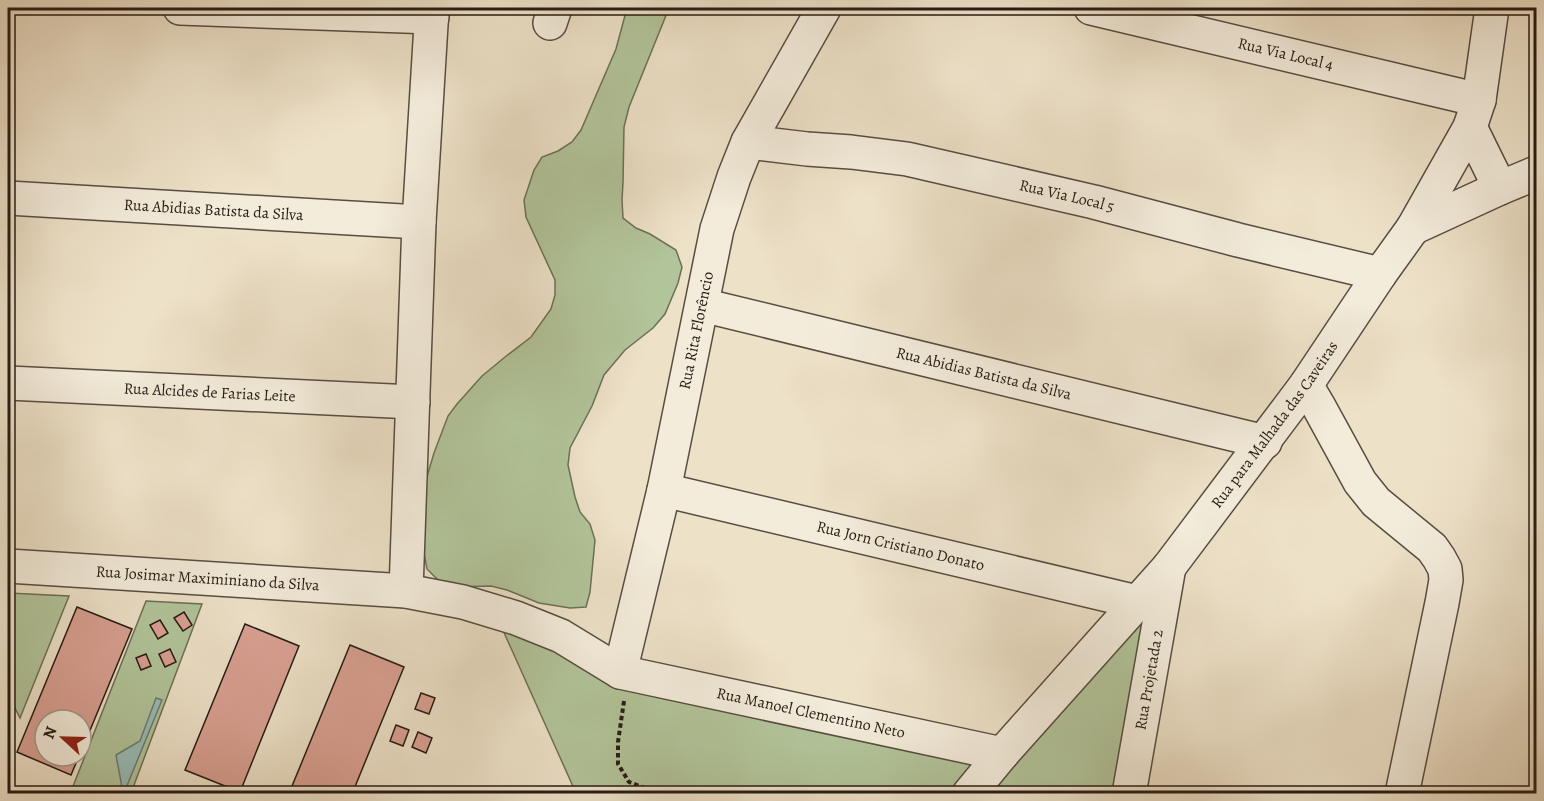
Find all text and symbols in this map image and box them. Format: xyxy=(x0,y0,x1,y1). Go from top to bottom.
street label: Rua Via Local 4 xyxy=(1236,32,1336,76)
street label: Rua Via Local 5 xyxy=(1017,174,1117,218)
street label: Rua Abidias Batista da Silva xyxy=(123,194,305,226)
street label: Rua Rita Florêncio xyxy=(674,270,719,391)
street label: Rua para Malhada das Caveiras xyxy=(1206,337,1343,513)
street label: Rua Abidias Batista da Silva xyxy=(894,342,1074,406)
street label: Rua Alcides de Farias Leite xyxy=(123,377,296,407)
street label: Rua Jorn Cristiano Donato xyxy=(814,515,987,577)
street label: Rua Josimar Maximiniano da Silva xyxy=(95,561,321,597)
street label: Rua Projetada 2 xyxy=(1129,627,1169,732)
street label: Rua Manoel Clementino Neto xyxy=(715,682,907,744)
north arrow xyxy=(33,708,93,768)
text: N xyxy=(38,723,63,742)

